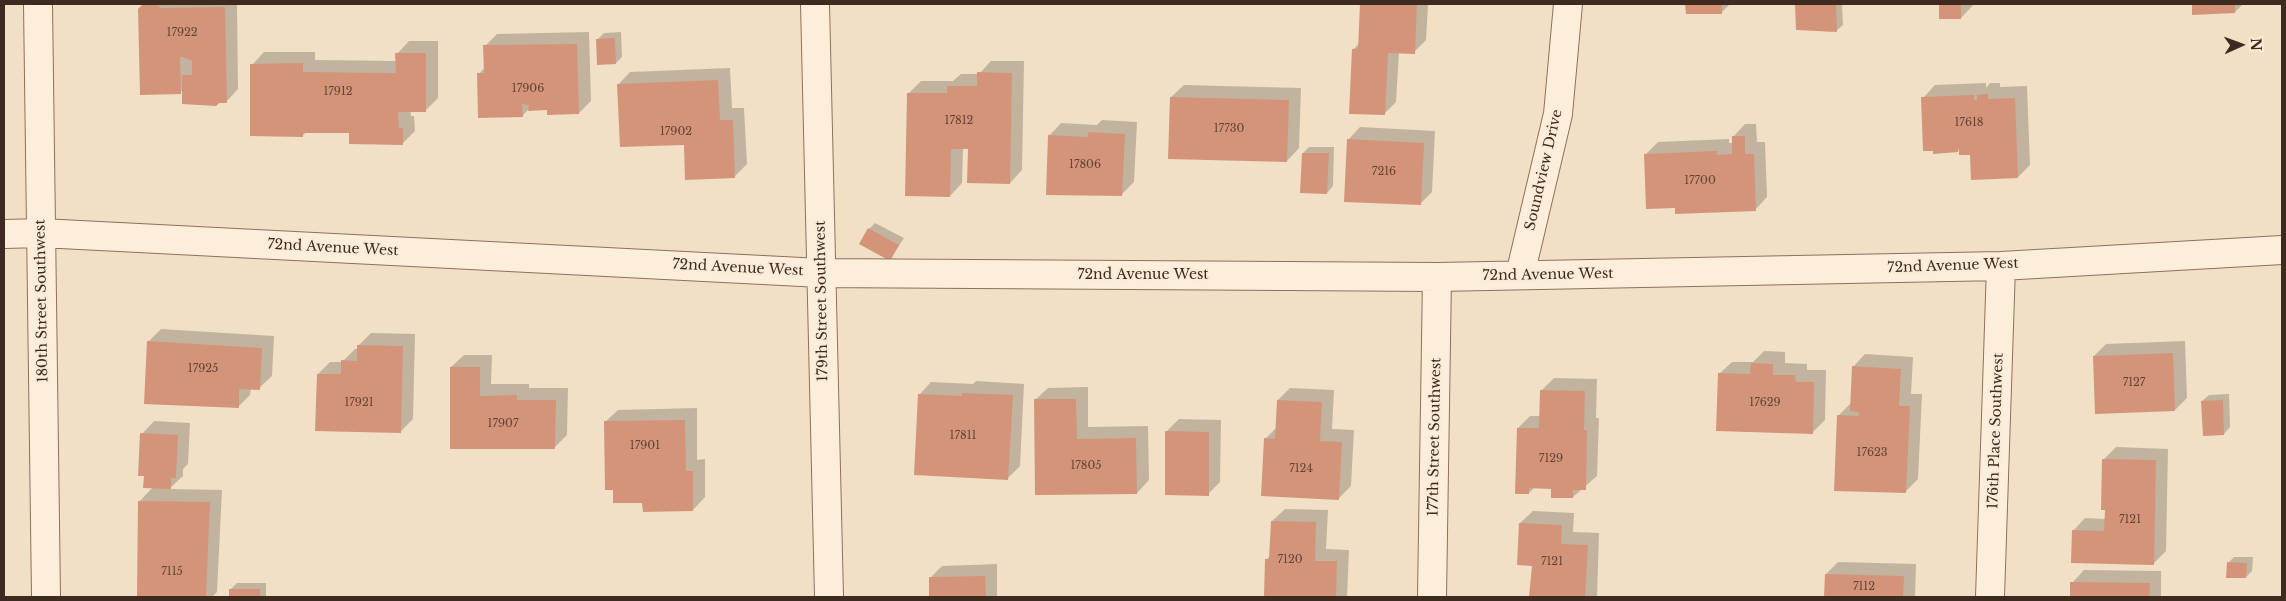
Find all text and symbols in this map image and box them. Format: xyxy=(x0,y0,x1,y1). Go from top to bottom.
north arrow xyxy=(2216,20,2266,70)
house number: 17922 xyxy=(166,26,198,40)
text: N xyxy=(2247,38,2265,51)
house number: 17906 xyxy=(512,82,544,96)
house number: 17912 xyxy=(323,85,353,99)
street label: Soundview Drive xyxy=(1522,108,1566,232)
house number: 17812 xyxy=(945,114,973,128)
house number: 17618 xyxy=(1954,116,1984,130)
house number: 17730 xyxy=(1214,122,1244,136)
house number: 17902 xyxy=(660,125,692,139)
house number: 17806 xyxy=(1069,158,1101,172)
house number: 7216 xyxy=(1372,165,1396,179)
house number: 17700 xyxy=(1684,174,1716,188)
street label: 180th Street Southwest xyxy=(32,219,52,383)
street label: 179th Street Southwest xyxy=(812,220,832,382)
street label: 72nd Avenue West xyxy=(267,236,399,260)
street label: 72nd Avenue West xyxy=(1887,255,2019,277)
street label: 72nd Avenue West xyxy=(672,256,804,280)
street label: 72nd Avenue West xyxy=(1482,265,1614,285)
street label: 72nd Avenue West xyxy=(1077,267,1209,283)
street label: 176th Place Southwest xyxy=(1985,353,2007,509)
street label: 177th Street Southwest xyxy=(1425,357,1445,517)
house number: 17925 xyxy=(188,362,218,376)
house number: 7127 xyxy=(2123,376,2145,390)
house number: 17921 xyxy=(344,396,374,410)
house number: 17629 xyxy=(1749,396,1781,410)
house number: 17907 xyxy=(488,417,518,431)
house number: 17811 xyxy=(950,429,976,443)
house number: 17901 xyxy=(630,439,660,453)
house number: 17623 xyxy=(1856,446,1888,460)
house number: 7129 xyxy=(1539,452,1563,466)
house number: 17805 xyxy=(1070,459,1102,473)
house number: 7124 xyxy=(1289,462,1313,476)
house number: 7121 xyxy=(2119,513,2141,527)
house number: 7120 xyxy=(1277,553,1303,567)
house number: 7121 xyxy=(1541,555,1563,569)
house number: 7115 xyxy=(161,565,183,579)
house number: 7112 xyxy=(1853,580,1875,594)

